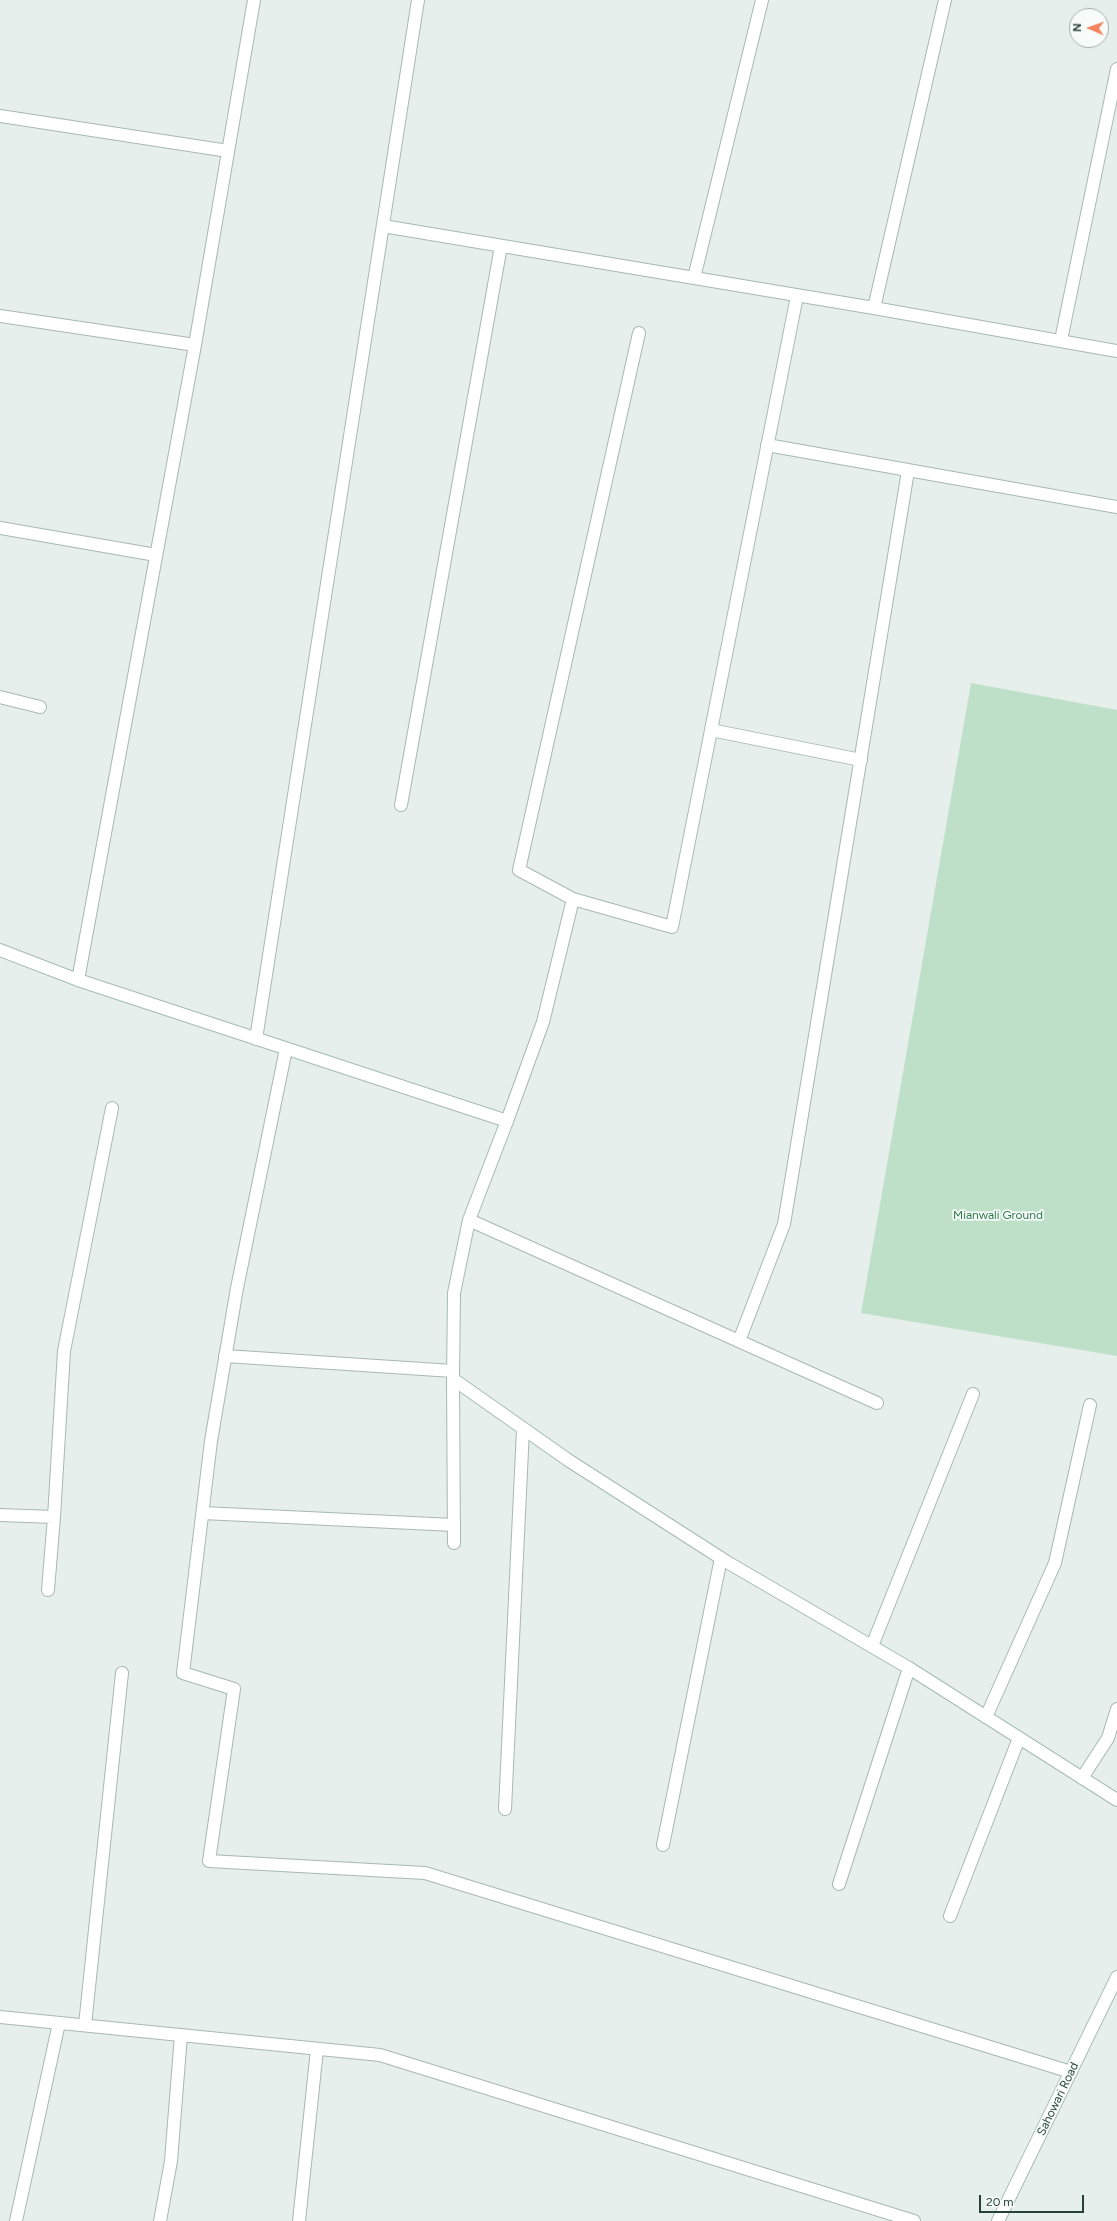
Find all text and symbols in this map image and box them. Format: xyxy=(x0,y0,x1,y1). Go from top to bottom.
north arrow xyxy=(1069,8,1109,48)
text: N xyxy=(1071,23,1084,32)
park label: Mianwali Ground xyxy=(953,1208,1043,1222)
street label: Sahowari Road xyxy=(1034,2060,1082,2138)
scale bar xyxy=(981,2187,1086,2213)
text: 20 m xyxy=(986,2195,1014,2209)

